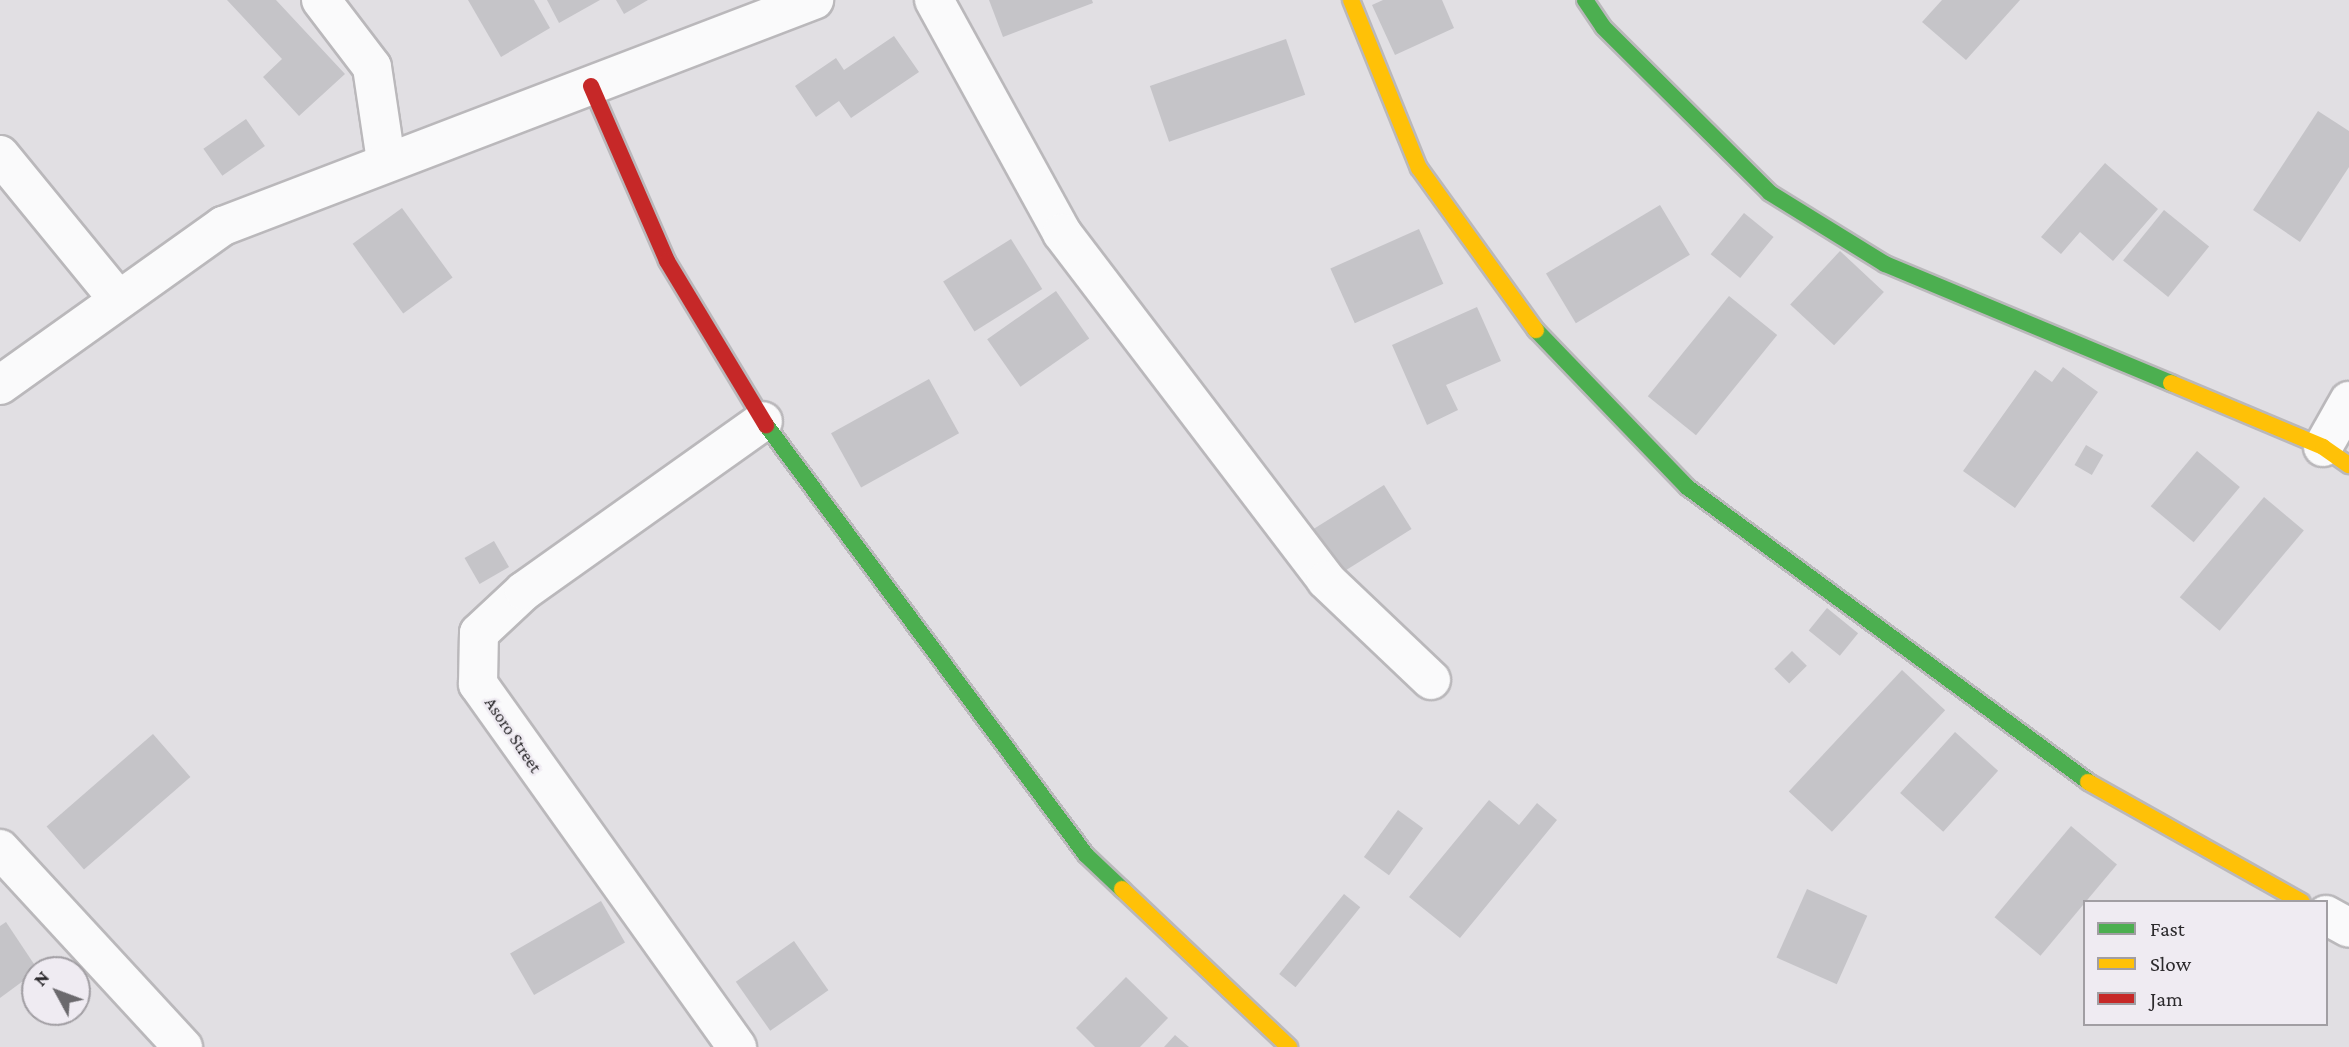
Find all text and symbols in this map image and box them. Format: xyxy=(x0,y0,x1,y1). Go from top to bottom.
street label: Asoro Street xyxy=(480,693,546,777)
legend xyxy=(2083,900,2328,1026)
text: Fast xyxy=(2150,917,2185,941)
text: Slow xyxy=(2150,952,2191,976)
north arrow xyxy=(21,956,91,1026)
text: N xyxy=(29,966,53,990)
text: Jam xyxy=(2150,987,2183,1011)

